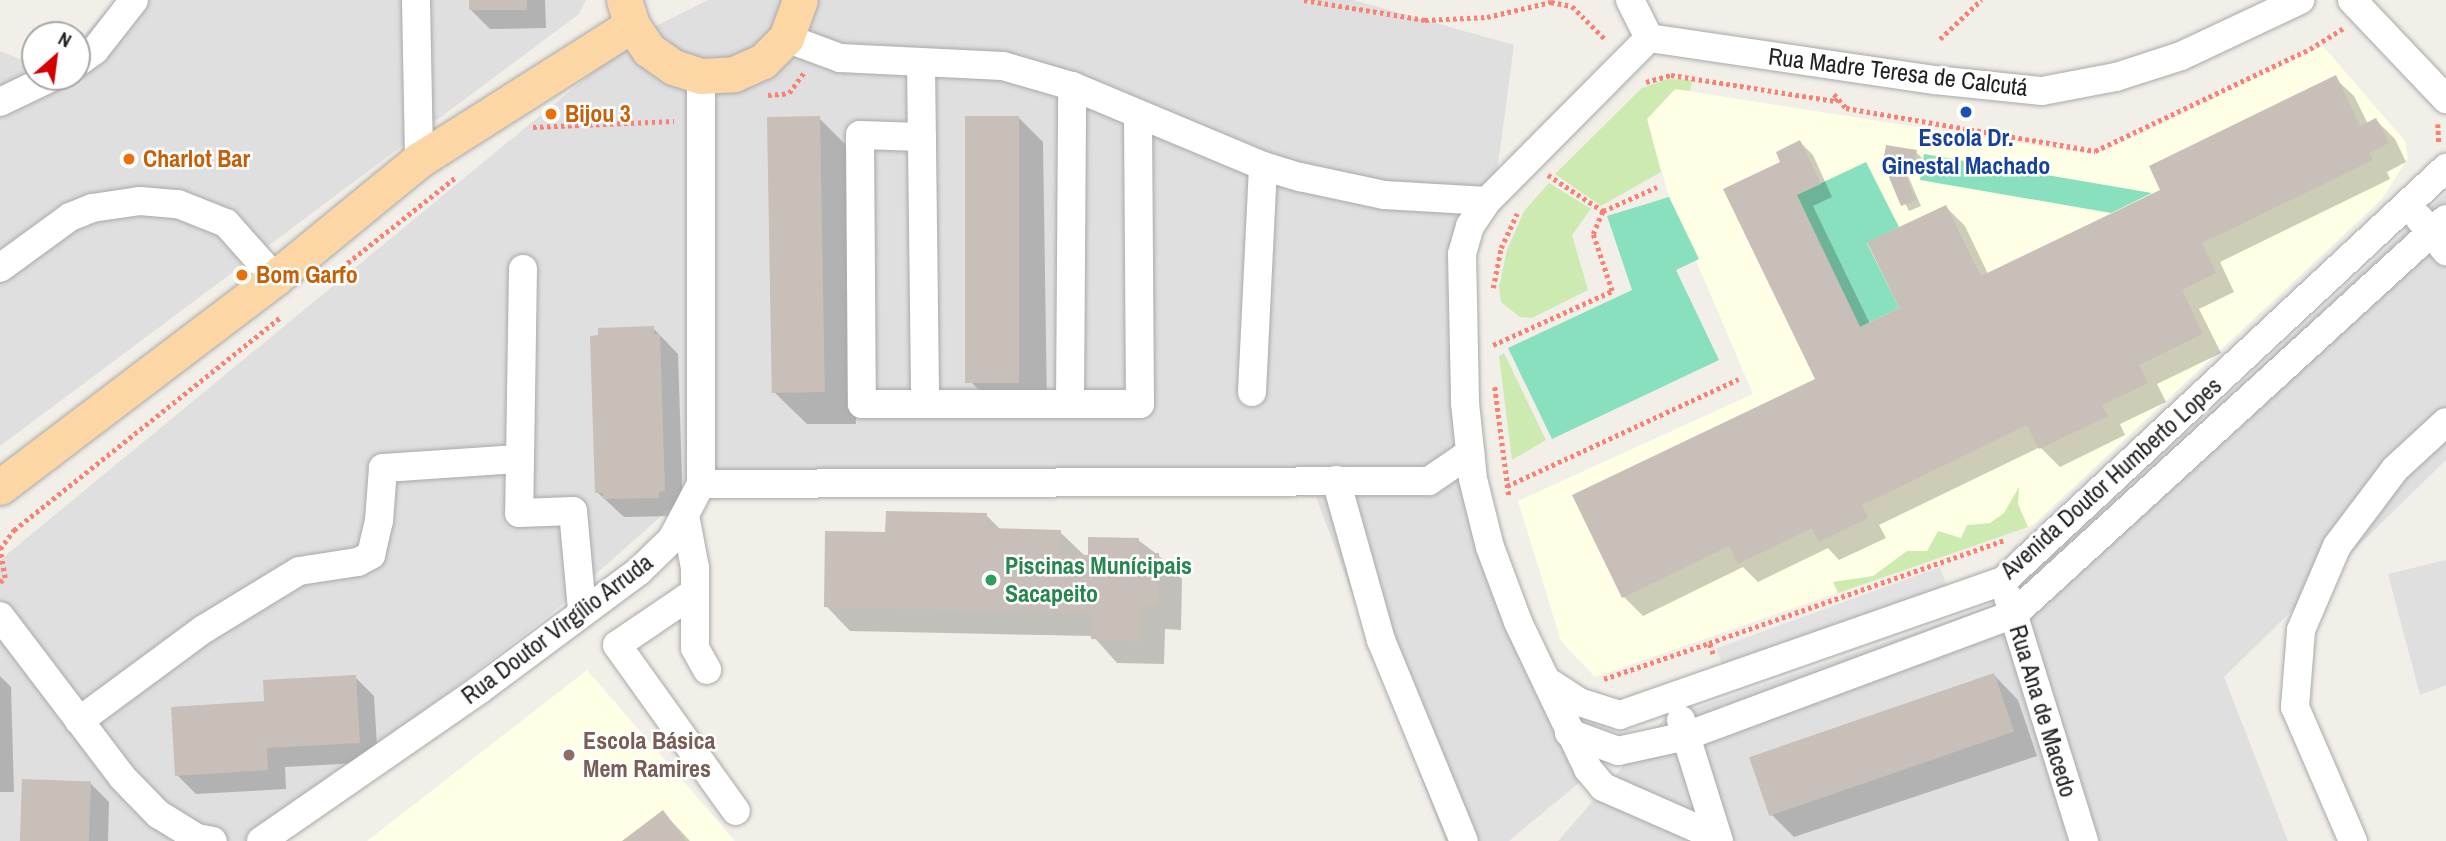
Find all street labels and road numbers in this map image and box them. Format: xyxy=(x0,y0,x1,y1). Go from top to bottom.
street label: Rua Madre Teresa de Calcutá xyxy=(1767,42,2029,102)
street label: Avenida Doutor Humberto Lopes xyxy=(1995,371,2227,585)
street label: Rua Doutor Virgílio Arruda xyxy=(455,547,659,711)
street label: Rua Ana de Macedo xyxy=(2003,621,2083,801)

